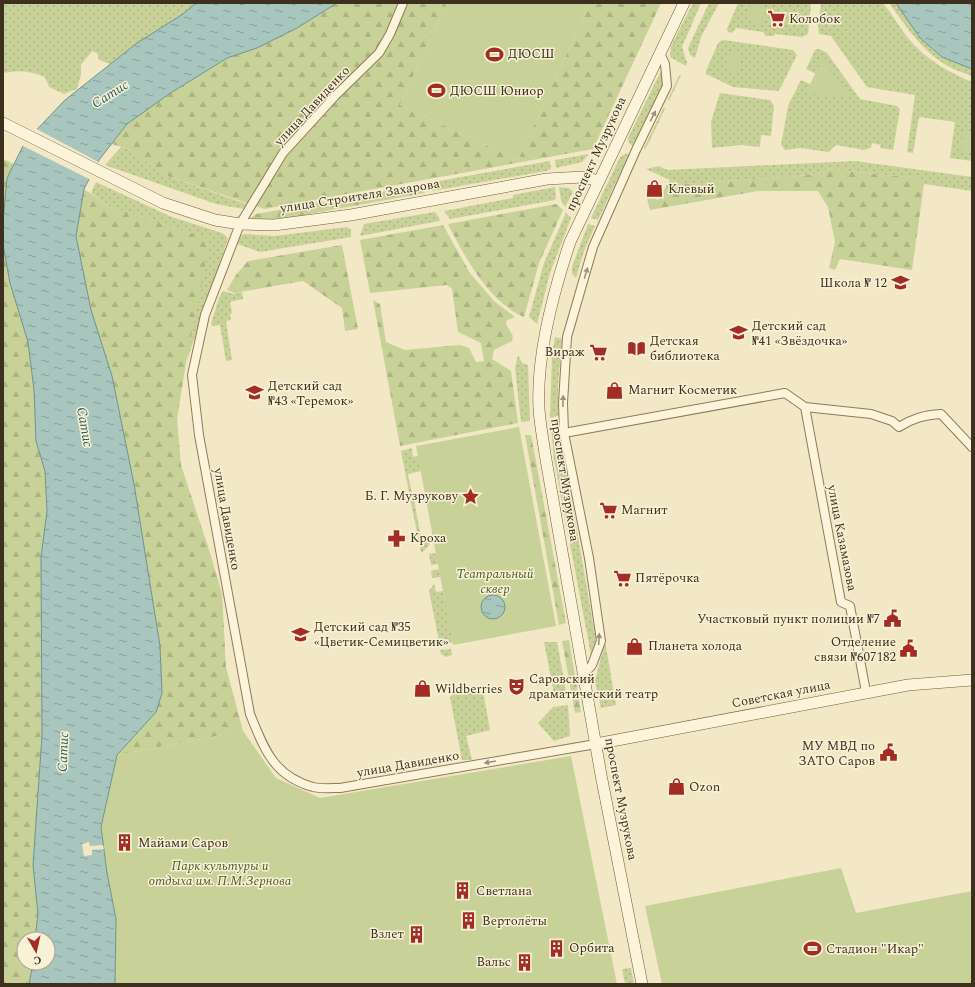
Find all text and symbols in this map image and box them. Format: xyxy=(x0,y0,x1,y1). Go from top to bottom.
supermarket icon: Колобок xyxy=(766,9,786,29)
place label: Колобок xyxy=(789,9,841,29)
sports icon: ДЮСШ xyxy=(485,44,505,64)
place label: ДЮСШ xyxy=(508,44,555,64)
street label: улица Давиденко xyxy=(269,61,355,151)
water label: Сатис xyxy=(87,74,133,114)
sports icon: ДЮСШ Юниор xyxy=(427,81,447,101)
place label: ДЮСШ Юниор xyxy=(450,81,544,101)
street label: проспект Музрукова xyxy=(561,93,632,215)
one-way arrow xyxy=(650,110,657,121)
street label: улица Строителя Захарова xyxy=(278,173,442,219)
shop icon: Клевый xyxy=(645,179,665,199)
place label: Клевый xyxy=(668,179,715,199)
one-way arrow xyxy=(583,267,589,280)
place label: Школа № 12 xyxy=(820,273,887,293)
school or university icon: Школа № 12 xyxy=(890,273,910,293)
place label: Детский сад №41 «Звёздочка» xyxy=(752,316,848,351)
school or university icon: Детский сад №41 «Звёздочка» xyxy=(729,323,749,343)
place label: Детская библиотека xyxy=(650,331,720,366)
library icon: Детская библиотека xyxy=(627,338,647,358)
place label: Вираж xyxy=(545,342,585,362)
supermarket icon: Вираж xyxy=(588,342,608,362)
place label: Детский сад №43 «Теремок» xyxy=(268,376,354,411)
shop icon: Магнит Косметик xyxy=(605,380,625,400)
place label: Магнит Косметик xyxy=(628,380,737,400)
school or university icon: Детский сад №43 «Теремок» xyxy=(245,383,265,403)
one-way arrow xyxy=(560,394,566,407)
water label: Сатис xyxy=(71,405,99,449)
street label: проспект Музрукова xyxy=(545,417,585,544)
street label: улица Давиденко xyxy=(208,465,246,572)
street label: улица Казамазова xyxy=(822,482,862,593)
place label: Б. Г. Музрукову xyxy=(365,486,459,506)
place icon: Б. Г. Музрукову xyxy=(461,486,481,506)
supermarket icon: Магнит xyxy=(598,500,618,520)
place label: Магнит xyxy=(621,500,668,520)
pharmacy icon: Кроха xyxy=(387,528,407,548)
place label: Кроха xyxy=(410,528,447,548)
park label: Театральный сквер xyxy=(456,564,534,599)
supermarket icon: Пятёрочка xyxy=(612,568,632,588)
place label: Пятёрочка xyxy=(635,568,700,588)
place label: Участковый пункт полиции №7 xyxy=(697,609,880,629)
public building icon: Участковый пункт полиции №7 xyxy=(883,609,903,629)
place label: Детский сад №35 «Цветик-Семицветик» xyxy=(314,617,449,652)
school or university icon: Детский сад №35 «Цветик-Семицветик» xyxy=(291,624,311,644)
place label: Отделение связи №607182 xyxy=(814,632,896,667)
one-way arrow xyxy=(596,633,603,645)
shop icon: Планета холода xyxy=(625,636,645,656)
place label: Планета холода xyxy=(648,636,743,656)
public building icon: Отделение связи №607182 xyxy=(899,639,919,659)
place label: Саровский драматический театр xyxy=(529,669,658,704)
street label: Советская улица xyxy=(730,674,833,713)
theatre icon: Саровский драматический театр xyxy=(506,676,526,696)
shop icon: Wildberries xyxy=(412,679,432,699)
place label: Wildberries xyxy=(435,679,503,699)
water label: Сатис xyxy=(52,731,74,772)
street label: проспект Музрукова xyxy=(599,736,643,863)
place label: МУ МВД по ЗАТО Саров xyxy=(798,736,875,771)
public building icon: МУ МВД по ЗАТО Саров xyxy=(878,743,898,763)
street label: улица Давиденко xyxy=(354,745,461,783)
one-way arrow xyxy=(484,759,496,765)
shop icon: Ozon xyxy=(666,777,686,797)
place label: Ozon xyxy=(689,777,721,797)
building icon: Майами Саров xyxy=(115,833,135,853)
place label: Майами Саров xyxy=(138,833,229,853)
park label: Парк культуры и отдыха им. П.М.Зернова xyxy=(149,856,292,891)
building icon: Светлана xyxy=(453,881,473,901)
place label: Светлана xyxy=(476,881,533,901)
building icon: Вертолёты xyxy=(459,911,479,931)
place label: Вертолёты xyxy=(482,911,547,931)
place label: Взлет xyxy=(370,924,404,944)
building icon: Взлет xyxy=(407,924,427,944)
north arrow xyxy=(16,931,56,971)
building icon: Орбита xyxy=(546,938,566,958)
place label: Орбита xyxy=(569,938,615,958)
sports icon: Стадион "Икар" xyxy=(803,939,823,959)
place label: Стадион "Икар" xyxy=(826,939,924,959)
text: С xyxy=(32,951,43,969)
place label: Вальс xyxy=(476,952,511,972)
building icon: Вальс xyxy=(514,952,534,972)

